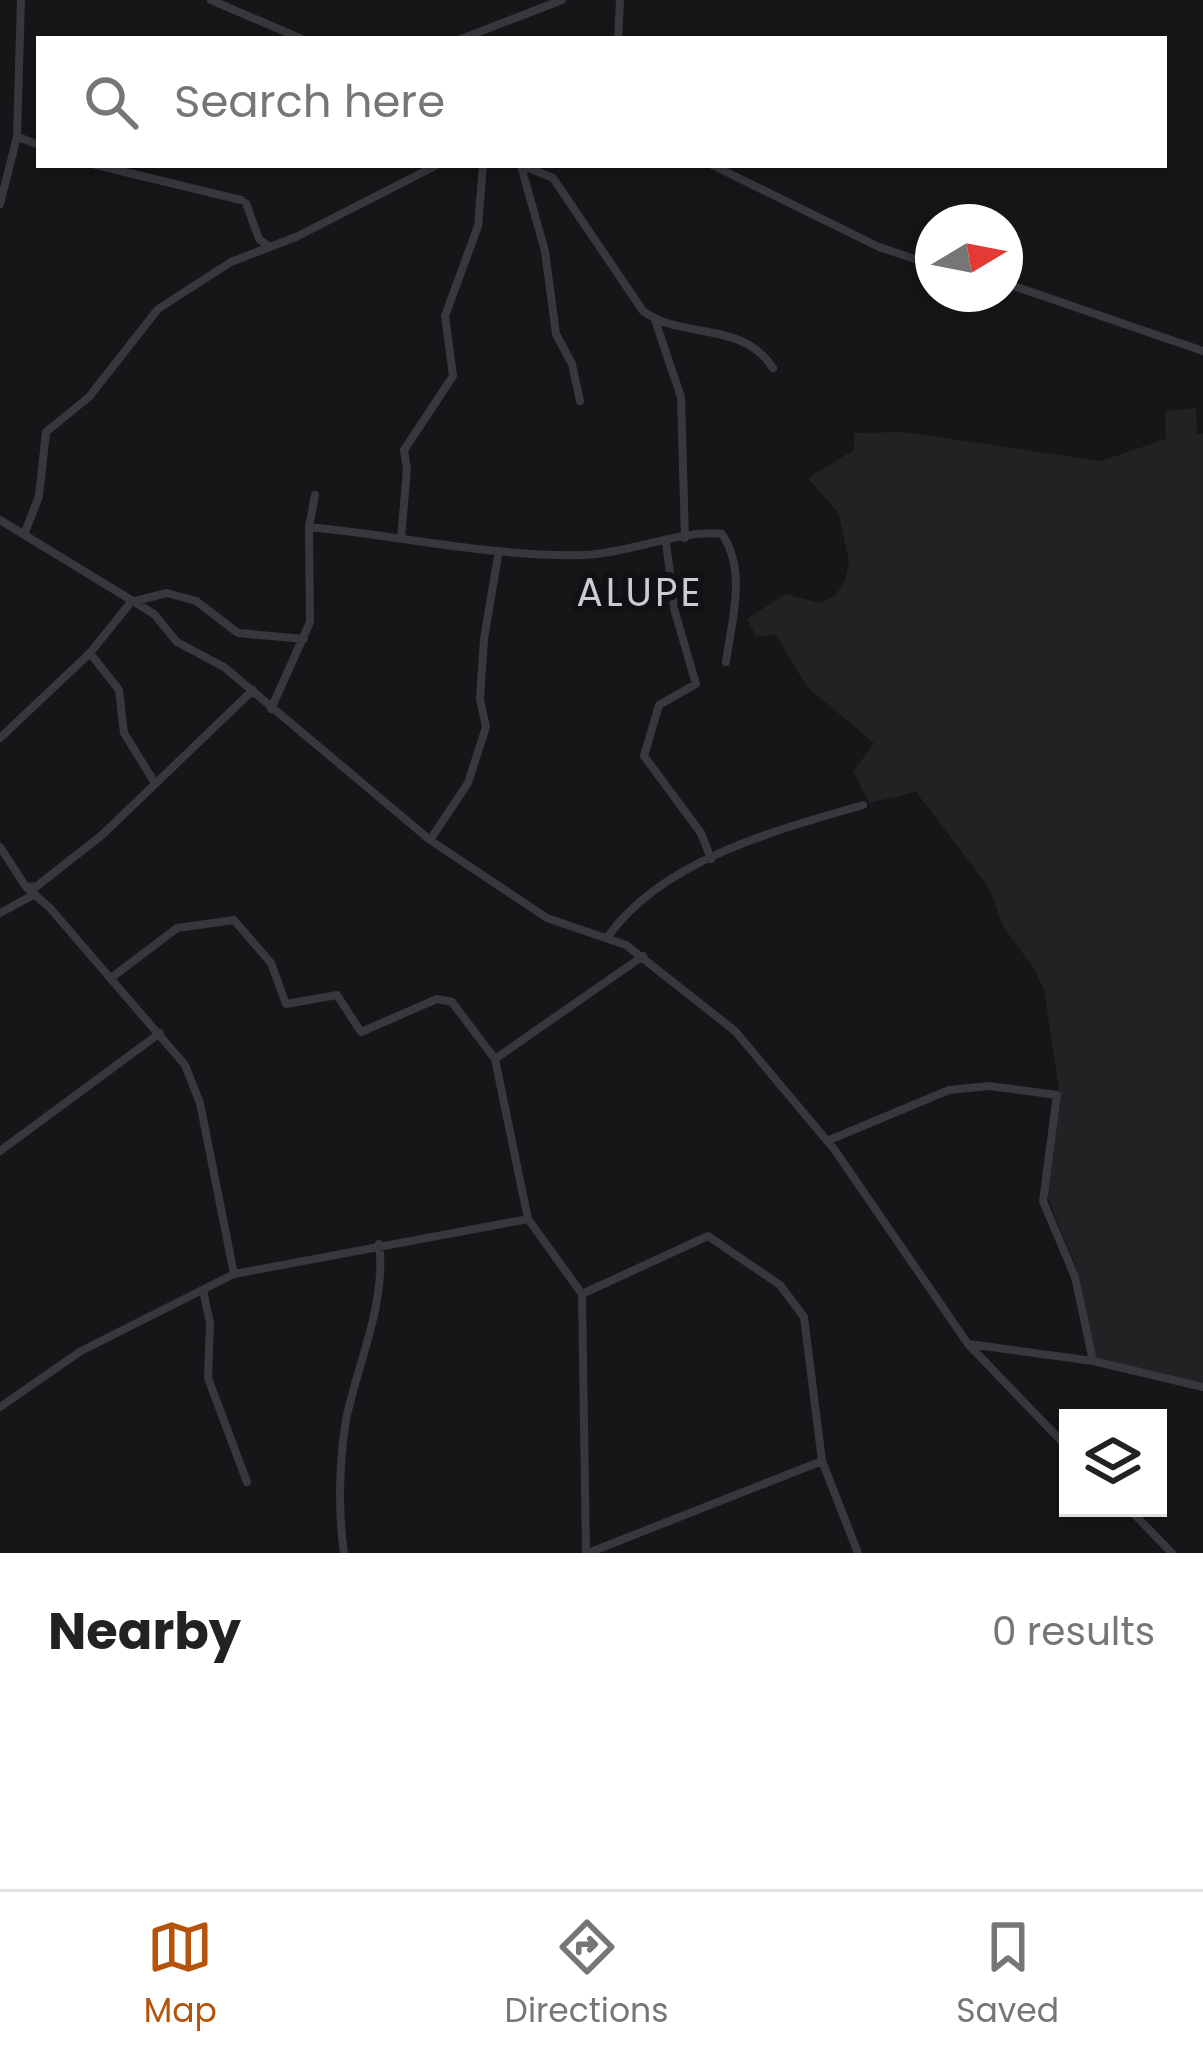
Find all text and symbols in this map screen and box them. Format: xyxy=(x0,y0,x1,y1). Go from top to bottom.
search box xyxy=(36,36,1167,168)
icon: search xyxy=(78,69,144,135)
text: Search here xyxy=(174,70,445,133)
north arrow xyxy=(915,204,1023,312)
district label: ALUPE xyxy=(576,565,704,620)
map controls xyxy=(1059,1409,1167,1517)
button: layers xyxy=(1059,1409,1167,1517)
text: Nearby xyxy=(48,1595,241,1667)
text: 0 results xyxy=(992,1604,1155,1659)
tab: Map xyxy=(144,1914,217,2036)
tab: Directions xyxy=(505,1914,668,2036)
tab: Saved xyxy=(956,1914,1059,2036)

